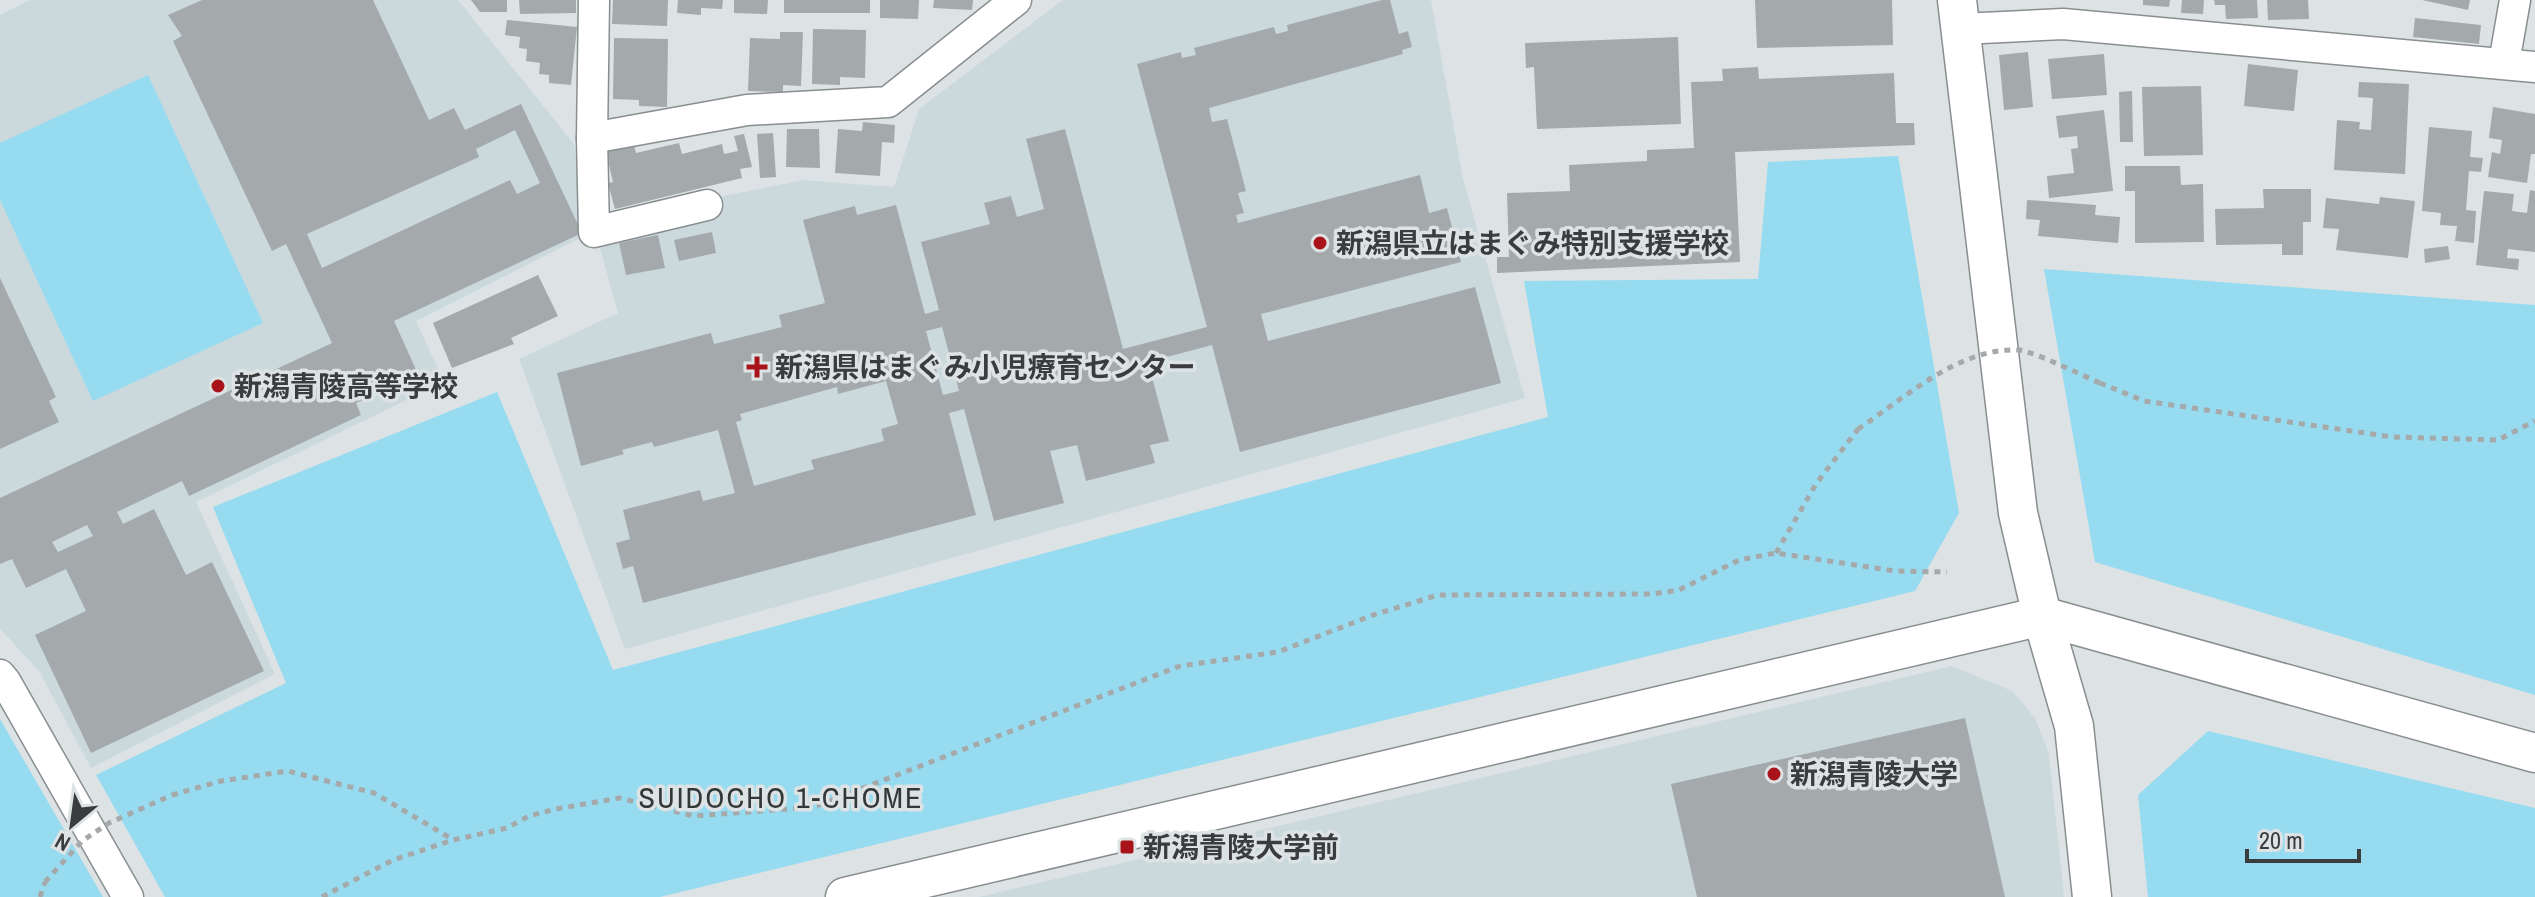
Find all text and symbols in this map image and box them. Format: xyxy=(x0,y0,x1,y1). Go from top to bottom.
place label: 新潟県立はまぐみ特別支援学校 xyxy=(1336,224,1729,262)
marker: 新潟県立はまぐみ特別支援学校 xyxy=(1311,234,1329,252)
place label: 新潟県はまぐみ小児療育センター xyxy=(775,348,1196,386)
marker: 新潟県はまぐみ小児療育センター xyxy=(746,356,768,378)
place label: 新潟青陵高等学校 xyxy=(234,367,458,405)
marker: 新潟青陵高等学校 xyxy=(209,377,227,395)
place label: 新潟青陵大学 xyxy=(1790,755,1958,793)
marker: 新潟青陵大学 xyxy=(1765,765,1783,783)
district label: SUIDOCHO 1-CHOME xyxy=(639,777,923,817)
north arrow xyxy=(32,785,112,865)
scale bar xyxy=(2247,813,2359,863)
text: 20 m xyxy=(2259,824,2303,856)
text: N xyxy=(49,826,75,859)
place label: 新潟青陵大学前 xyxy=(1143,828,1339,866)
marker: 新潟青陵大学前 xyxy=(1118,838,1136,856)

